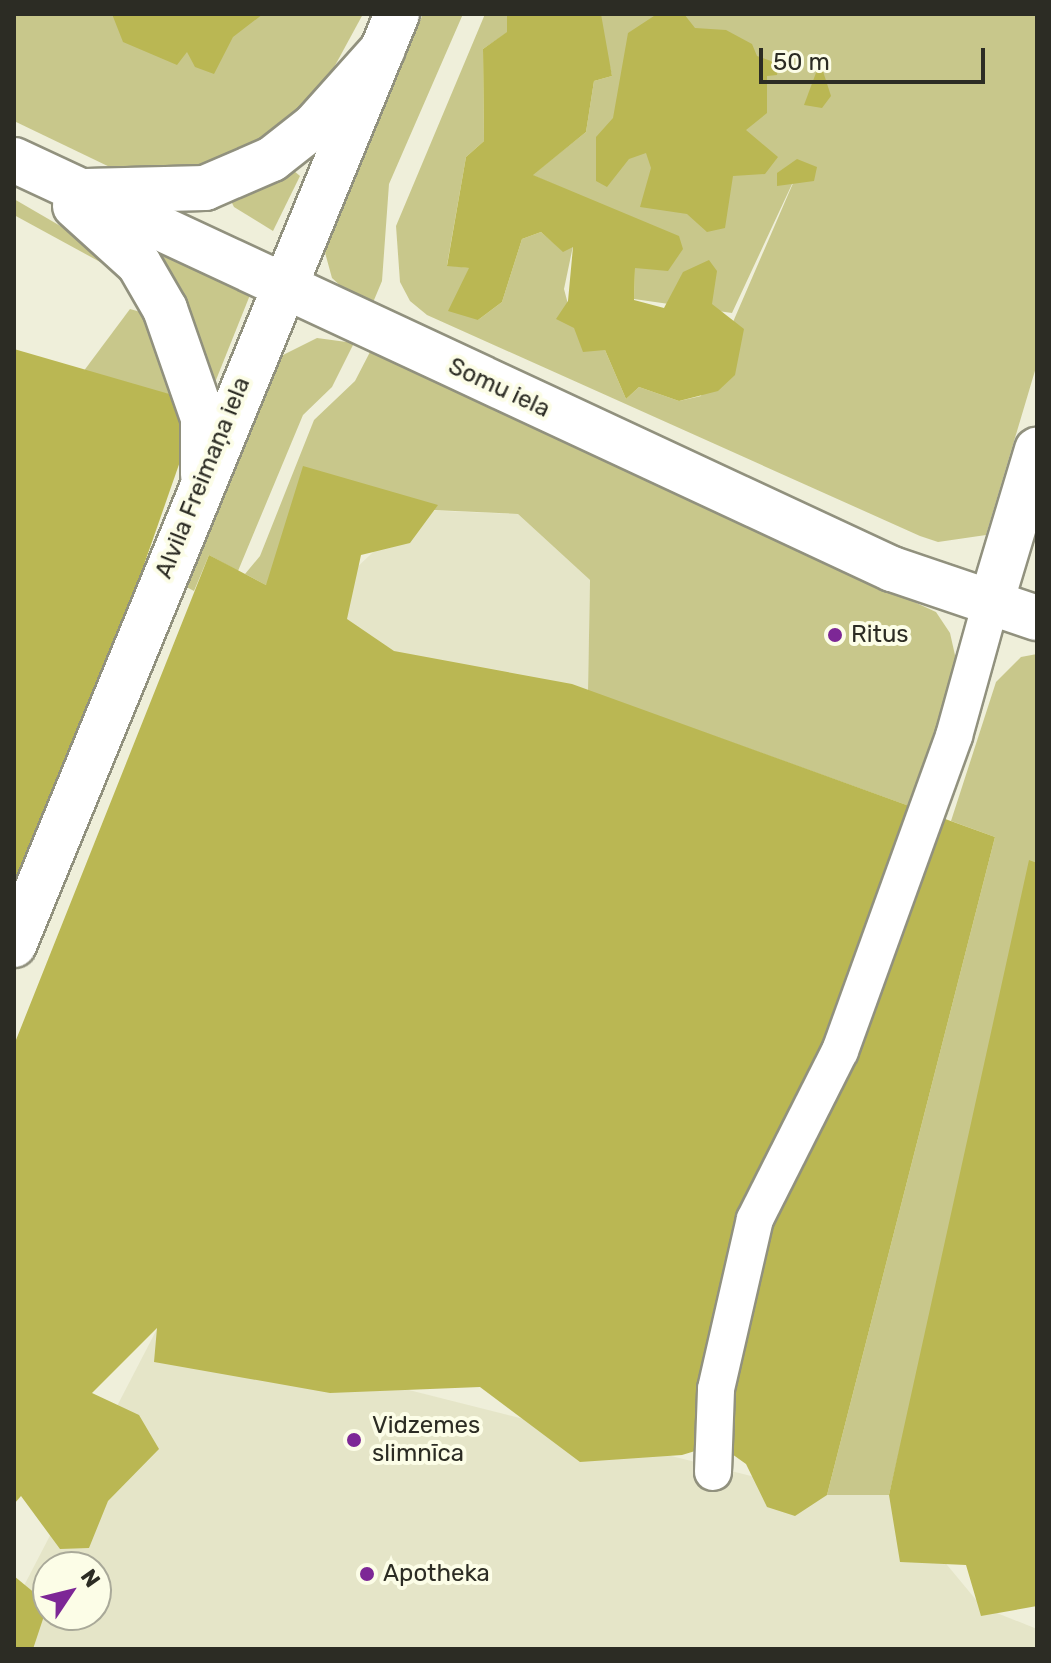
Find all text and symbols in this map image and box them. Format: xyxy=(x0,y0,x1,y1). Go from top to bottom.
scale bar xyxy=(763,32,989,82)
text: 50 m xyxy=(773,48,830,76)
street label: Somu iela xyxy=(444,352,554,424)
street label: Alvila Freimaņa iela xyxy=(149,373,257,583)
place label: Ritus xyxy=(851,621,909,649)
marker: Ritus xyxy=(826,626,844,644)
place label: Vidzemes slimnīca xyxy=(372,1412,480,1468)
marker: Vidzemes slimnīca xyxy=(343,1429,365,1451)
north arrow xyxy=(32,1551,112,1631)
place label: Apotheka xyxy=(383,1560,490,1588)
text: N xyxy=(75,1564,106,1592)
marker: Apotheka xyxy=(358,1565,376,1583)

